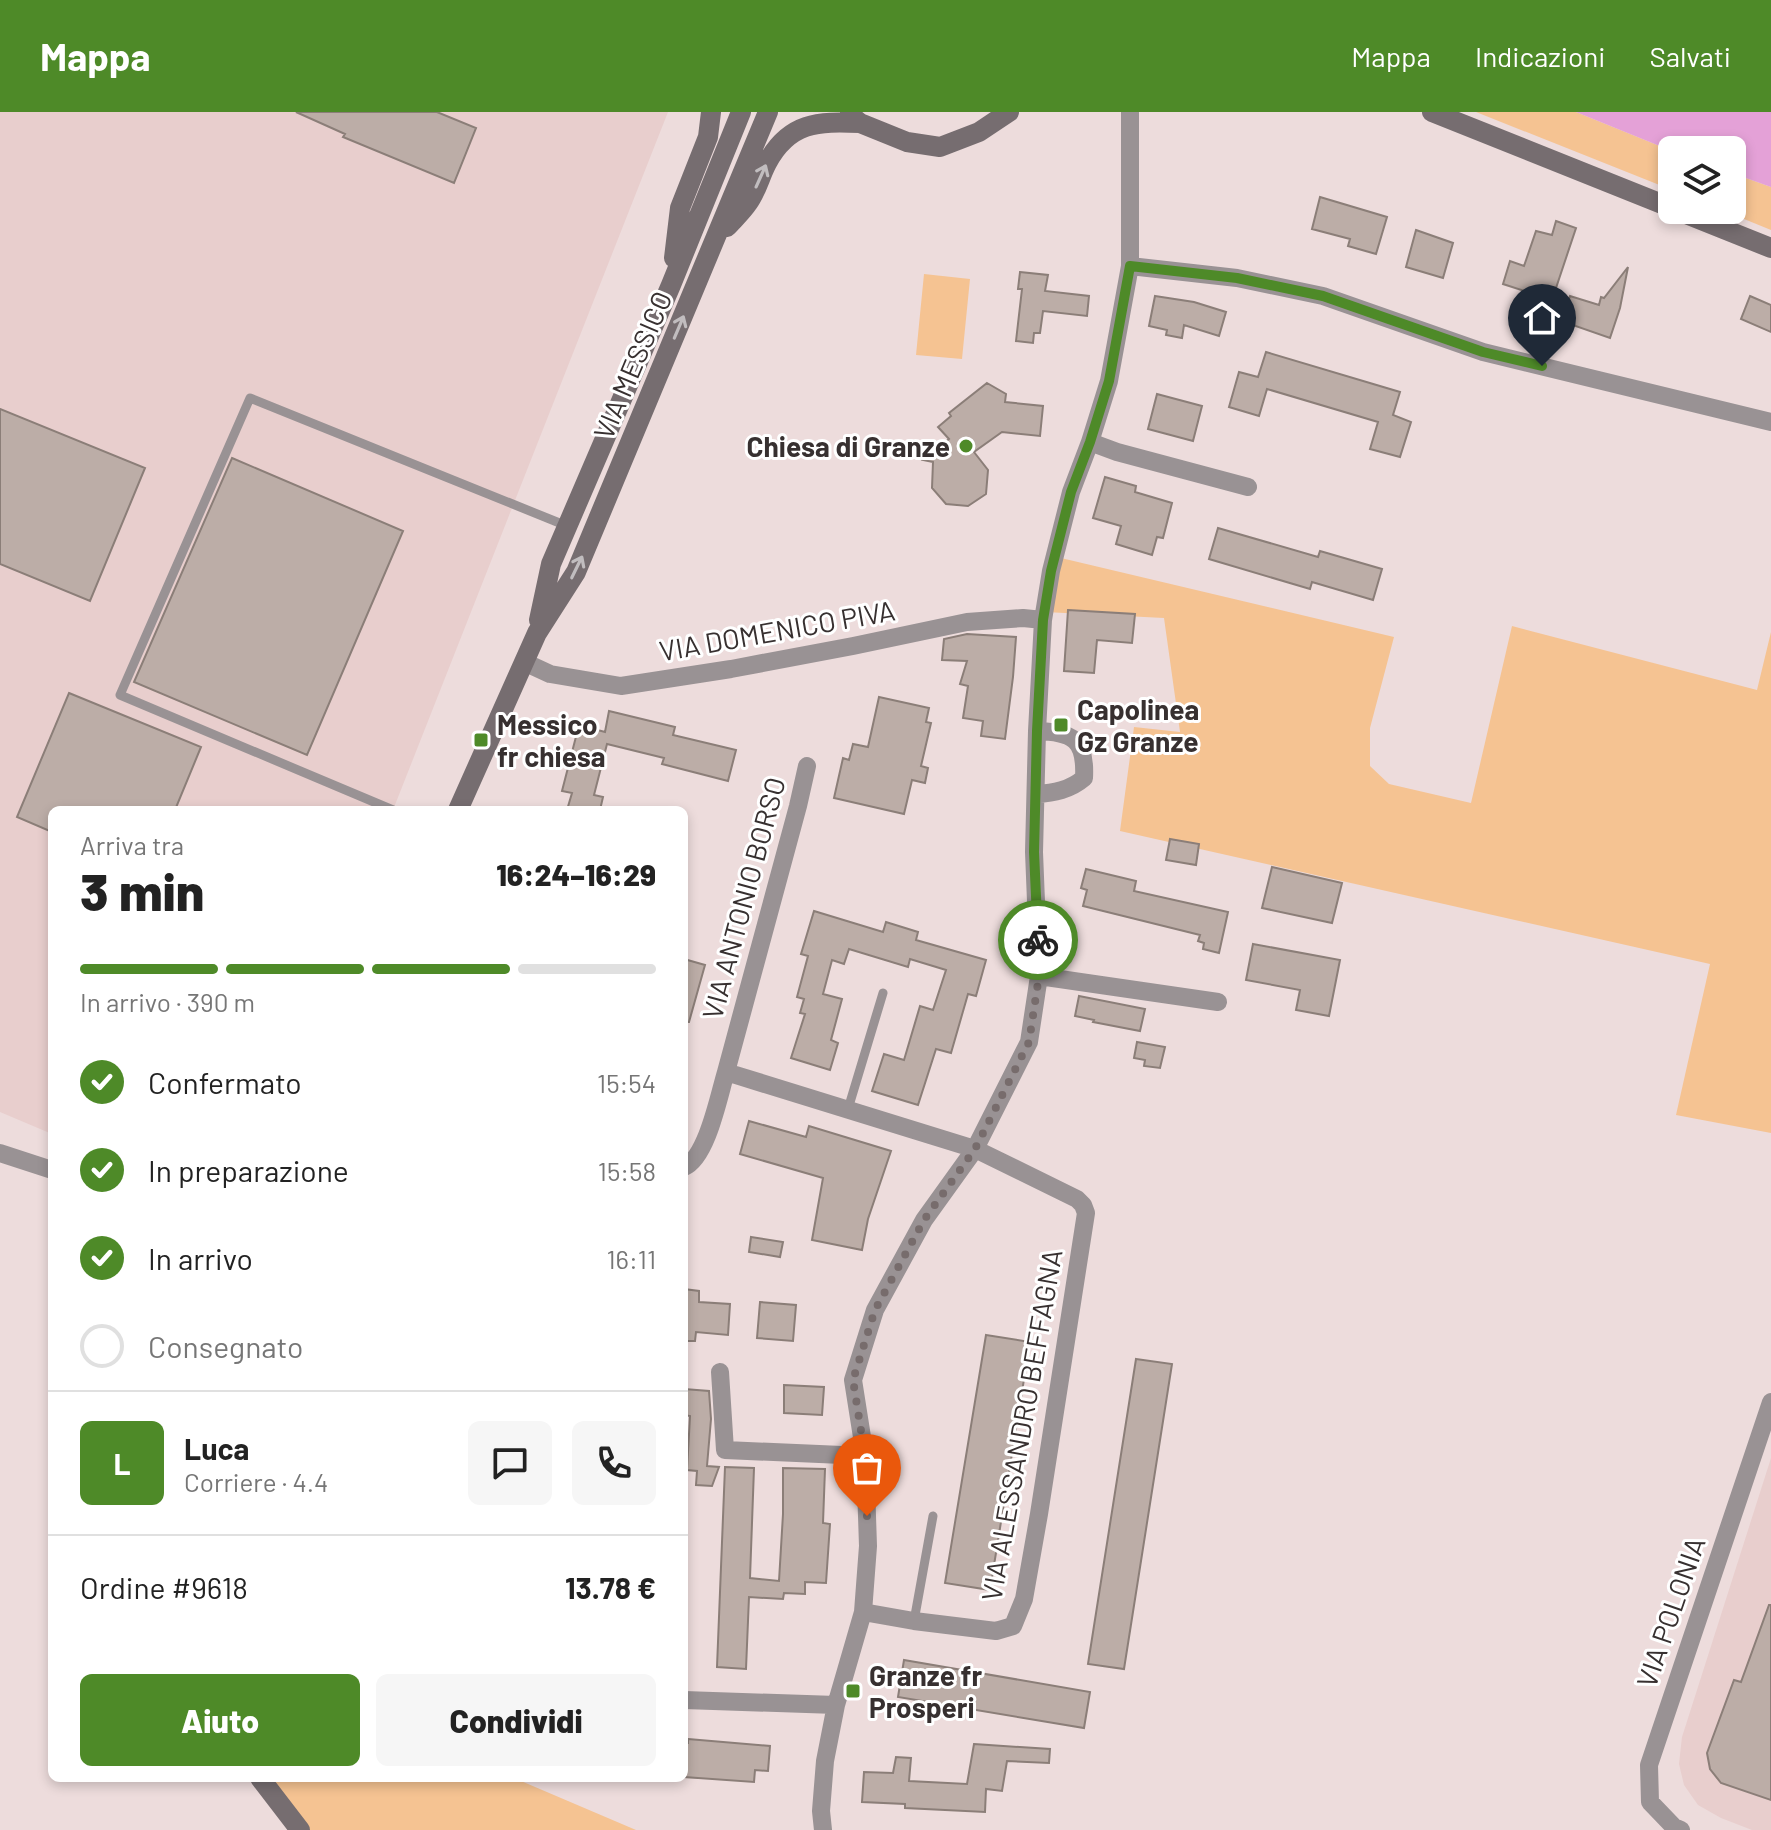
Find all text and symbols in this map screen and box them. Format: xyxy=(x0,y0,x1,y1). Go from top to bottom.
text: Mappa xyxy=(40,33,150,79)
text: Mappa xyxy=(1351,39,1431,73)
text: Indicazioni xyxy=(1475,39,1605,73)
text: Salvati xyxy=(1649,39,1731,73)
map controls xyxy=(1658,136,1746,224)
button: layers xyxy=(1658,136,1746,224)
one-way arrow xyxy=(754,164,769,188)
pin xyxy=(1508,284,1576,366)
street label: VIA MESSICO xyxy=(586,286,678,444)
icon: home xyxy=(1520,296,1564,340)
one-way arrow xyxy=(672,316,687,340)
place label: Chiesa di Granze xyxy=(746,429,950,463)
marker: Chiesa di Granze xyxy=(957,437,975,455)
one-way arrow xyxy=(570,555,585,579)
street label: VIA DOMENICO PIVA xyxy=(656,593,898,667)
place label: Capolinea Gz Granze xyxy=(1077,692,1199,758)
place label: Messico fr chiesa xyxy=(497,707,606,773)
marker: Capolinea Gz Granze xyxy=(1052,716,1070,734)
marker: Messico fr chiesa xyxy=(472,731,490,749)
street label: VIA ANTONIO BORSO xyxy=(694,773,792,1023)
text: Arriva tra xyxy=(80,829,184,860)
text: 16:24–16:29 xyxy=(496,856,656,892)
text: 3 min xyxy=(80,859,204,921)
courier xyxy=(998,900,1078,980)
icon: bike xyxy=(1016,918,1060,962)
text: In arrivo · 390 m xyxy=(80,986,255,1017)
icon: check xyxy=(80,1060,124,1104)
text: Confermato xyxy=(148,1064,302,1100)
text: 15:54 xyxy=(597,1067,656,1098)
icon: check xyxy=(80,1148,124,1192)
text: In preparazione xyxy=(148,1152,349,1188)
text: 15:58 xyxy=(598,1155,656,1186)
icon: check xyxy=(80,1236,124,1280)
text: In arrivo xyxy=(148,1240,253,1276)
text: 16:11 xyxy=(606,1243,656,1274)
street label: VIA ALESSANDRO BEFFAGNA xyxy=(973,1246,1069,1604)
text: Consegnato xyxy=(148,1328,303,1364)
button: chat xyxy=(468,1421,552,1505)
button: phone xyxy=(572,1421,656,1505)
text: Luca xyxy=(184,1430,249,1466)
pin xyxy=(833,1434,901,1516)
text: L xyxy=(113,1445,131,1481)
icon: bag xyxy=(845,1446,889,1490)
text: Corriere · 4.4 xyxy=(184,1466,328,1497)
street label: VIA POLONIA xyxy=(1628,1532,1712,1692)
text: Ordine #9618 xyxy=(80,1569,248,1605)
text: 13.78 € xyxy=(565,1569,656,1605)
place label: Granze fr Prosperi xyxy=(869,1658,982,1724)
button: Aiuto xyxy=(80,1674,360,1766)
button: Condividi xyxy=(376,1674,656,1766)
marker: Granze fr Prosperi xyxy=(844,1682,862,1700)

